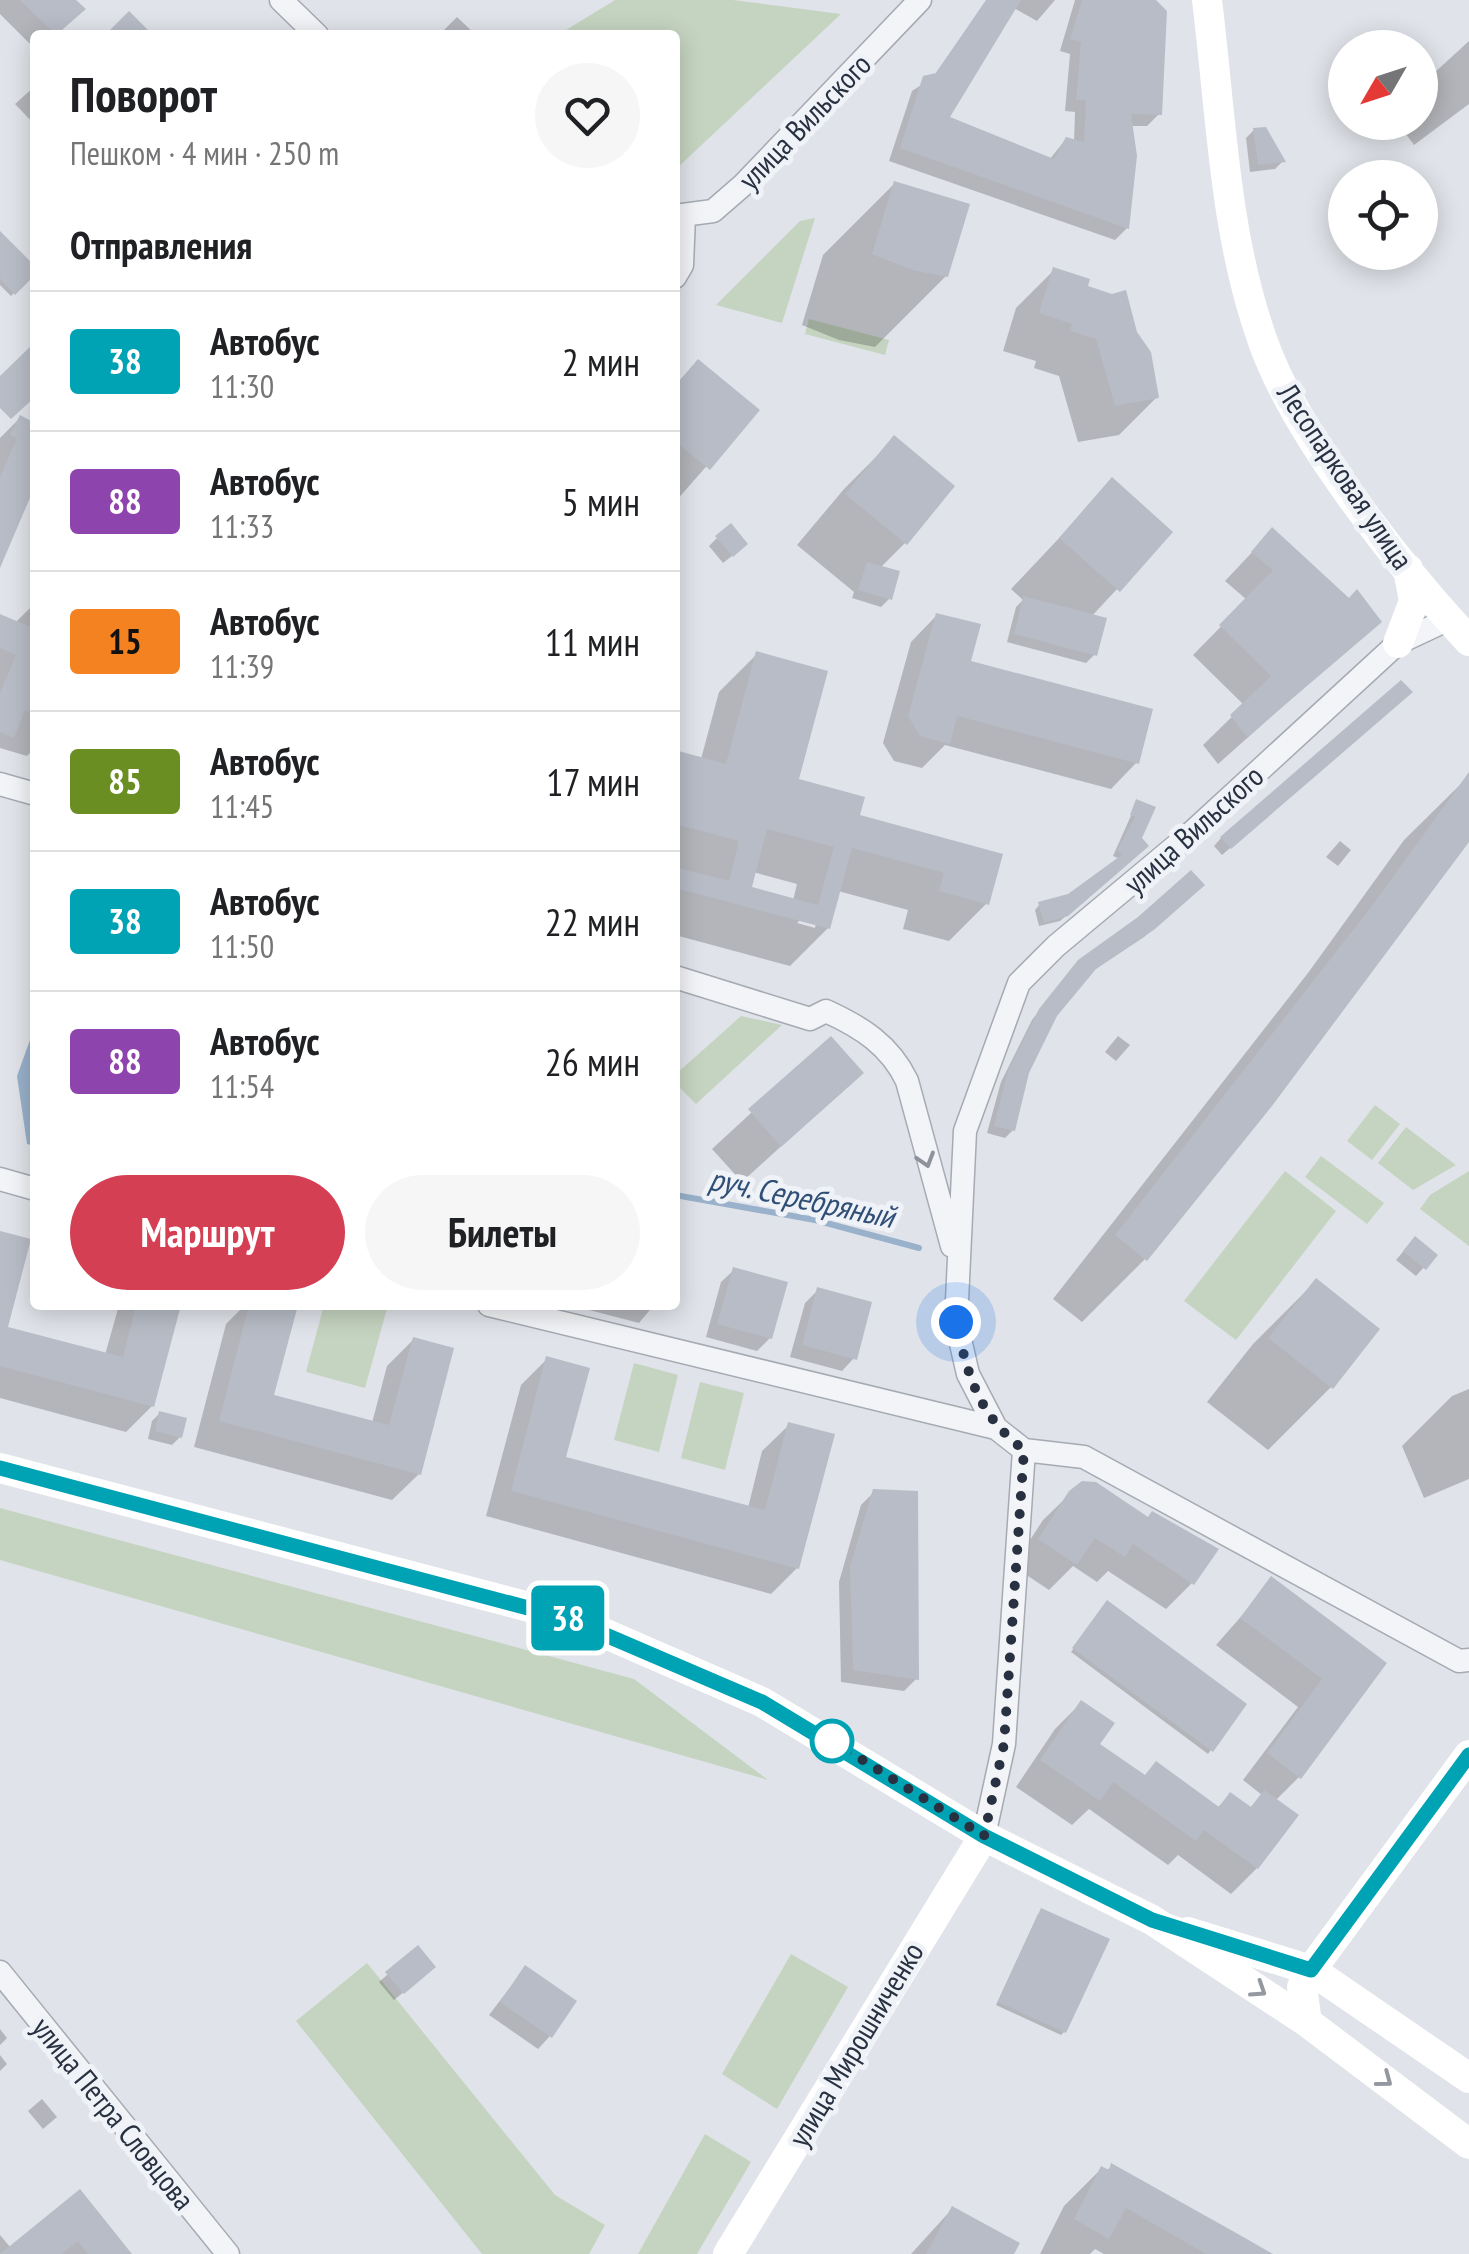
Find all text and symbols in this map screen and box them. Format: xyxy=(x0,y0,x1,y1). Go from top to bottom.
north arrow xyxy=(1328,30,1438,140)
map controls xyxy=(1328,30,1438,270)
street label: улица Вильского xyxy=(729,45,879,197)
text: Поворот xyxy=(70,63,217,125)
button: heart xyxy=(535,63,640,168)
text: Пешком · 4 мин · 250 m xyxy=(70,132,339,174)
button: locate xyxy=(1328,160,1438,270)
text: Отправления xyxy=(70,220,252,269)
text: Автобус xyxy=(210,316,320,365)
text: 2 мин xyxy=(562,337,640,386)
text: 38 xyxy=(108,338,142,384)
text: 11:30 xyxy=(210,365,274,407)
street label: Лесопарковая улица xyxy=(1269,375,1423,576)
text: Автобус xyxy=(210,456,320,505)
text: 5 мин xyxy=(562,477,640,526)
text: 88 xyxy=(108,478,142,524)
text: 11:33 xyxy=(210,505,274,547)
text: Автобус xyxy=(210,596,320,645)
text: 11 мин xyxy=(545,617,640,666)
text: 15 xyxy=(108,618,142,664)
text: 11:39 xyxy=(210,645,274,687)
text: Автобус xyxy=(210,736,320,785)
street label: улица Вильского xyxy=(1115,756,1271,902)
text: 17 мин xyxy=(546,757,640,806)
text: 85 xyxy=(108,758,142,804)
text: 11:45 xyxy=(210,785,274,827)
text: Автобус xyxy=(210,876,320,925)
text: 22 мин xyxy=(545,897,640,946)
text: 38 xyxy=(108,898,142,944)
text: 11:50 xyxy=(210,925,274,967)
text: Автобус xyxy=(210,1016,320,1065)
text: 26 мин xyxy=(545,1037,640,1086)
text: 88 xyxy=(108,1038,142,1084)
text: 11:54 xyxy=(210,1065,274,1107)
one-way arrow xyxy=(914,1151,935,1168)
water label: руч. Серебряный xyxy=(706,1157,901,1238)
button: Маршрут xyxy=(70,1175,345,1290)
button: Билеты xyxy=(365,1175,640,1290)
your location xyxy=(931,1297,981,1347)
line badge: 38 xyxy=(523,1586,613,1650)
text: 38 xyxy=(551,1595,585,1641)
unlabelled marker xyxy=(811,1720,853,1762)
street label: улица Мирошниченко xyxy=(779,1935,931,2153)
one-way arrow xyxy=(1248,1978,1266,1997)
street label: улица Петра Словцова xyxy=(24,2009,204,2217)
one-way arrow xyxy=(1374,2069,1392,2086)

